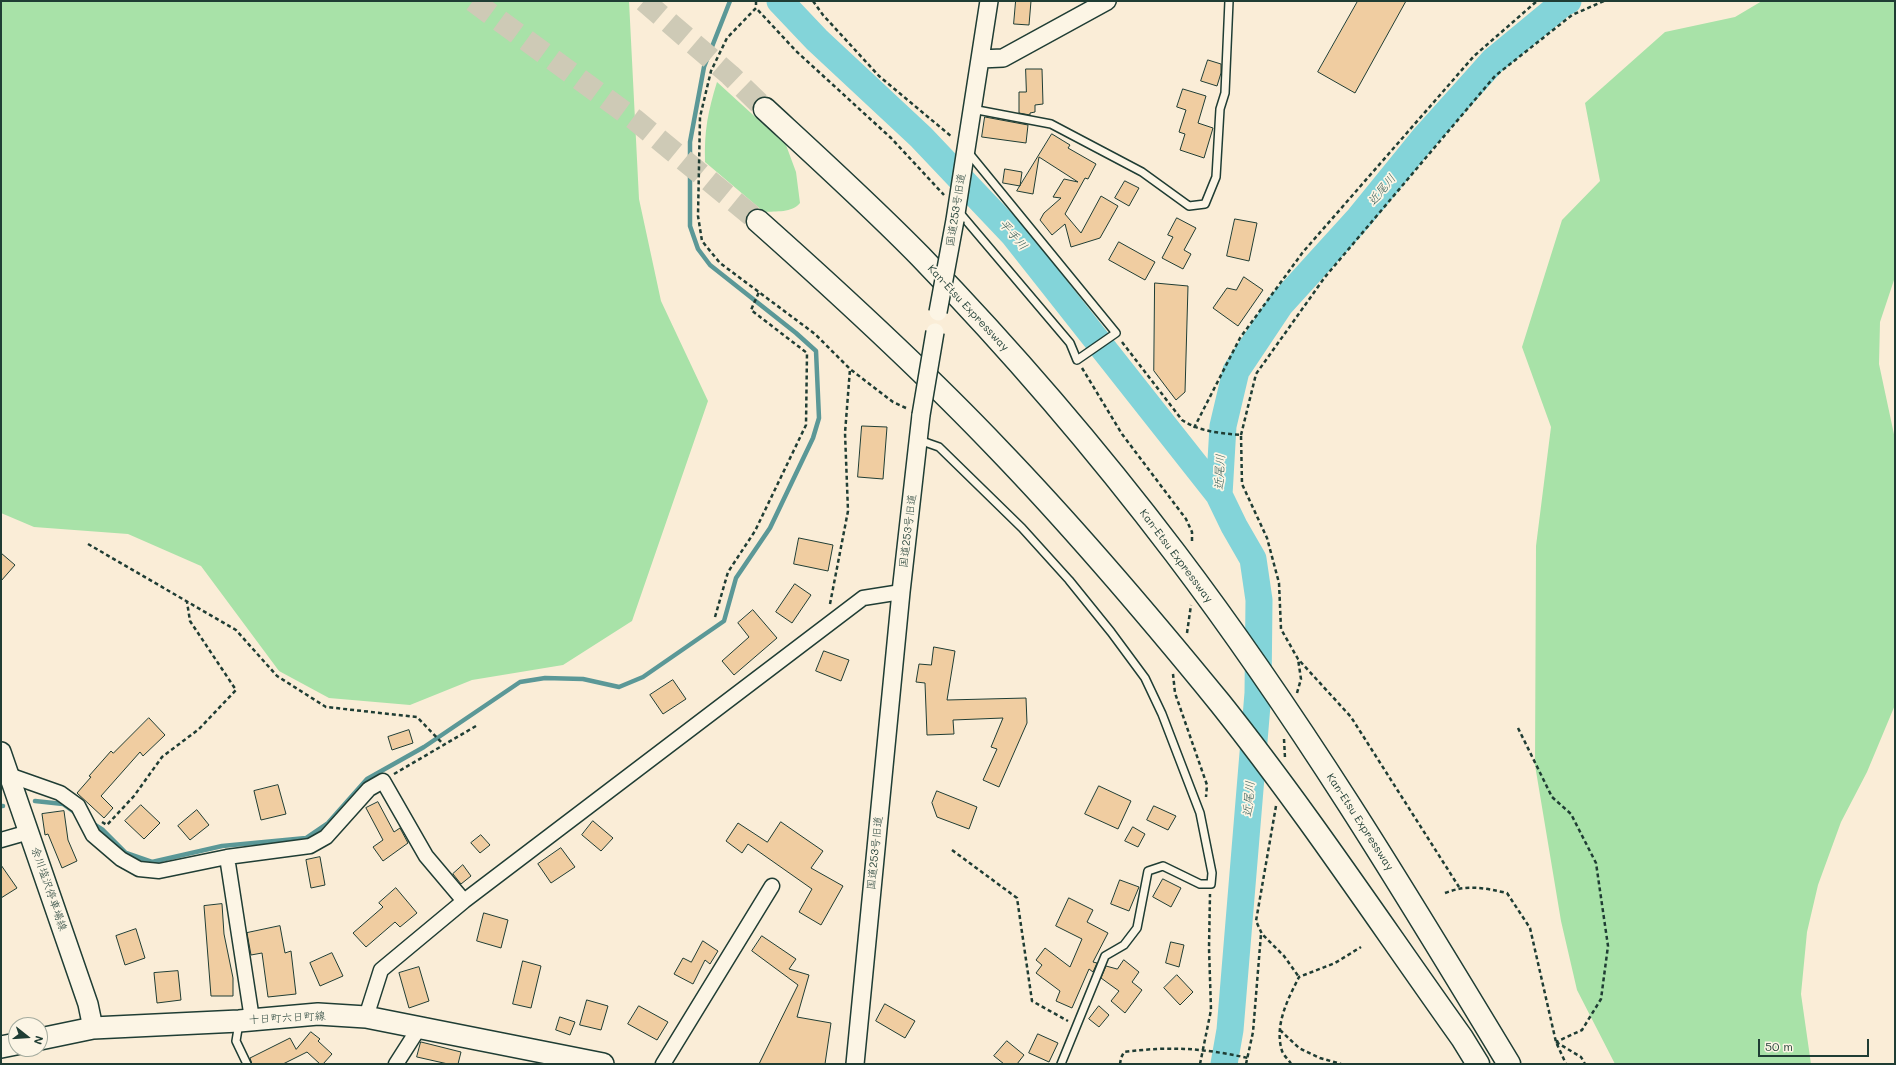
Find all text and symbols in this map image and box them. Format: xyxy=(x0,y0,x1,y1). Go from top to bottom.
water label: 近尾川 xyxy=(1365,171,1399,209)
street label: 国道253号旧道 xyxy=(944,172,968,248)
water label: 平手川 xyxy=(996,217,1030,253)
street label: Kan-Etsu Expressway xyxy=(925,262,1011,354)
water label: 近尾川 xyxy=(1212,454,1228,490)
street label: 国道253号旧道 xyxy=(897,493,919,569)
street label: Kan-Etsu Expressway xyxy=(1137,507,1215,605)
street label: Kan-Etsu Expressway xyxy=(1324,771,1396,873)
water label: 近尾川 xyxy=(1240,780,1258,818)
street label: 国道253号旧道 xyxy=(865,816,885,890)
street label: 余川塩沢停車場線 xyxy=(28,845,70,933)
street label: 十日町六日町線 xyxy=(248,1009,326,1027)
north arrow xyxy=(8,1017,48,1057)
scale bar xyxy=(1760,1031,1871,1057)
text: N xyxy=(31,1034,47,1047)
text: 50 m xyxy=(1765,1038,1793,1054)

